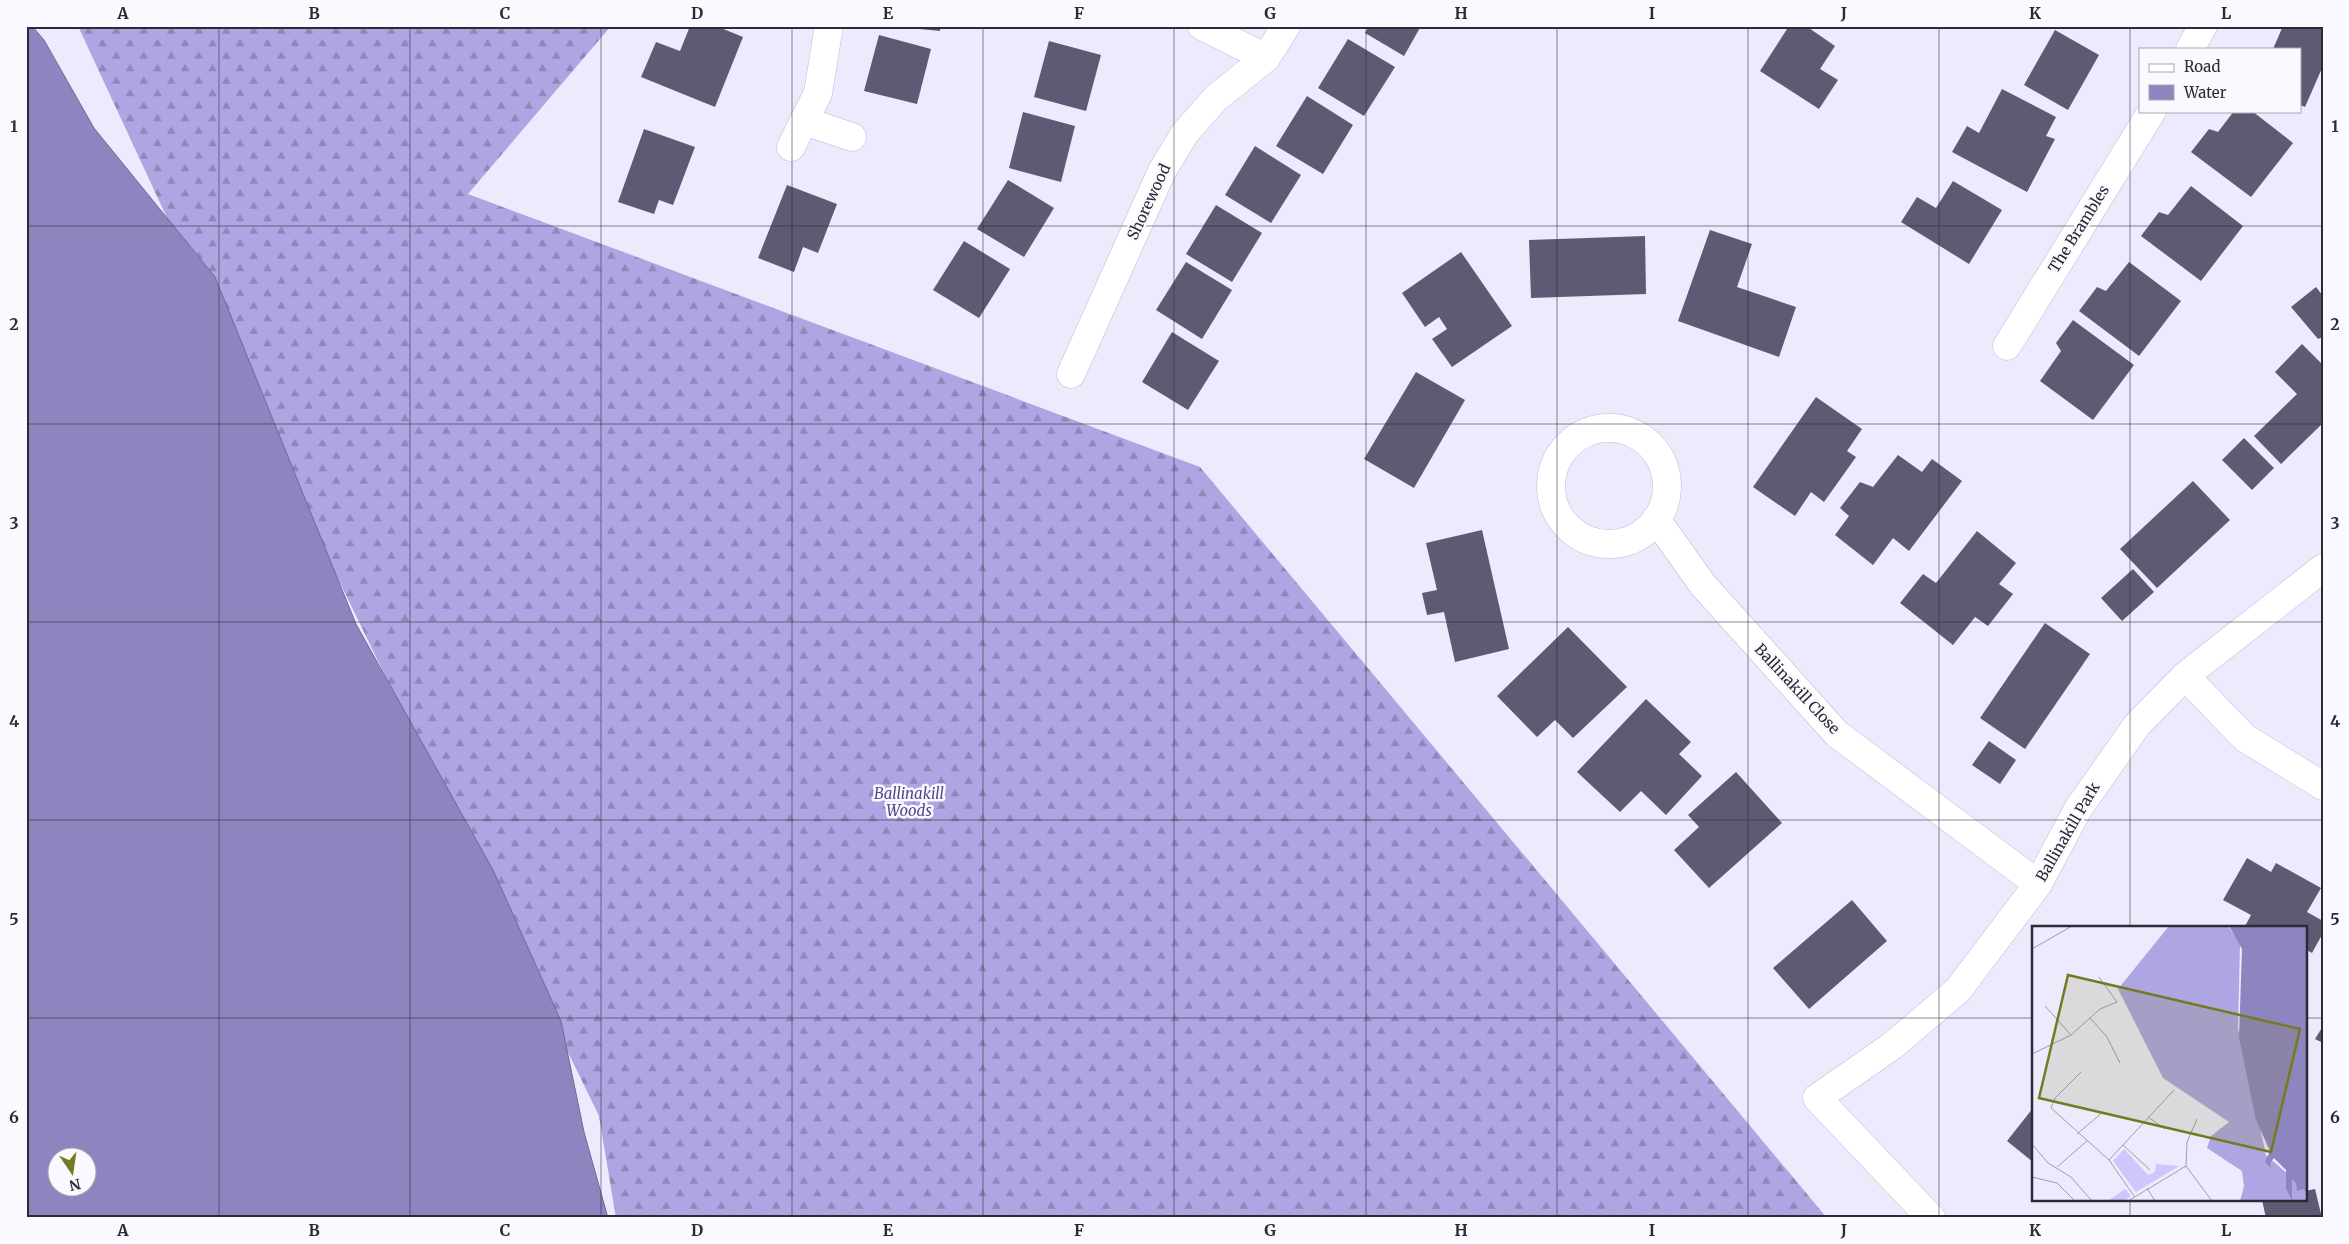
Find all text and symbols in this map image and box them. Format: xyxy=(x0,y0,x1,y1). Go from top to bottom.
text: A xyxy=(116,3,129,23)
text: B xyxy=(308,3,320,23)
text: C xyxy=(500,3,510,23)
text: D xyxy=(691,3,703,23)
text: E xyxy=(883,3,894,23)
text: F xyxy=(1074,3,1084,23)
text: G xyxy=(1264,3,1276,23)
text: H xyxy=(1454,3,1468,23)
text: I xyxy=(1649,3,1655,23)
text: J xyxy=(1840,3,1847,23)
text: K xyxy=(2029,3,2041,23)
text: L xyxy=(2221,3,2231,23)
legend xyxy=(2139,48,2302,112)
text: Road xyxy=(2184,57,2220,76)
text: Water xyxy=(2183,83,2227,102)
text: 1 xyxy=(10,116,18,136)
text: 1 xyxy=(2331,116,2339,136)
street label: Shorewood xyxy=(1123,161,1174,243)
street label: The Brambles xyxy=(2044,181,2113,276)
text: 2 xyxy=(9,314,19,334)
text: 2 xyxy=(2330,314,2340,334)
text: 3 xyxy=(9,513,19,533)
text: 3 xyxy=(2330,513,2340,533)
street label: Ballinakill Close xyxy=(1751,640,1844,738)
text: 4 xyxy=(9,711,19,731)
text: 4 xyxy=(2330,711,2340,731)
street label: Ballinakill Park xyxy=(2032,778,2104,885)
park label: Ballinakill Woods xyxy=(874,784,944,820)
text: 5 xyxy=(9,909,19,929)
text: 5 xyxy=(2330,909,2340,929)
inset map xyxy=(2032,926,2306,1202)
text: 6 xyxy=(9,1107,19,1127)
text: 6 xyxy=(2330,1107,2340,1127)
north arrow xyxy=(48,1146,98,1196)
text: N xyxy=(68,1175,82,1195)
text: A xyxy=(116,1220,129,1240)
text: B xyxy=(308,1220,320,1240)
text: C xyxy=(500,1220,510,1240)
text: D xyxy=(691,1220,703,1240)
text: E xyxy=(883,1220,894,1240)
text: F xyxy=(1074,1220,1084,1240)
text: G xyxy=(1264,1220,1276,1240)
text: H xyxy=(1454,1220,1468,1240)
text: I xyxy=(1649,1220,1655,1240)
text: J xyxy=(1840,1220,1847,1240)
text: K xyxy=(2029,1220,2041,1240)
text: L xyxy=(2221,1220,2231,1240)

